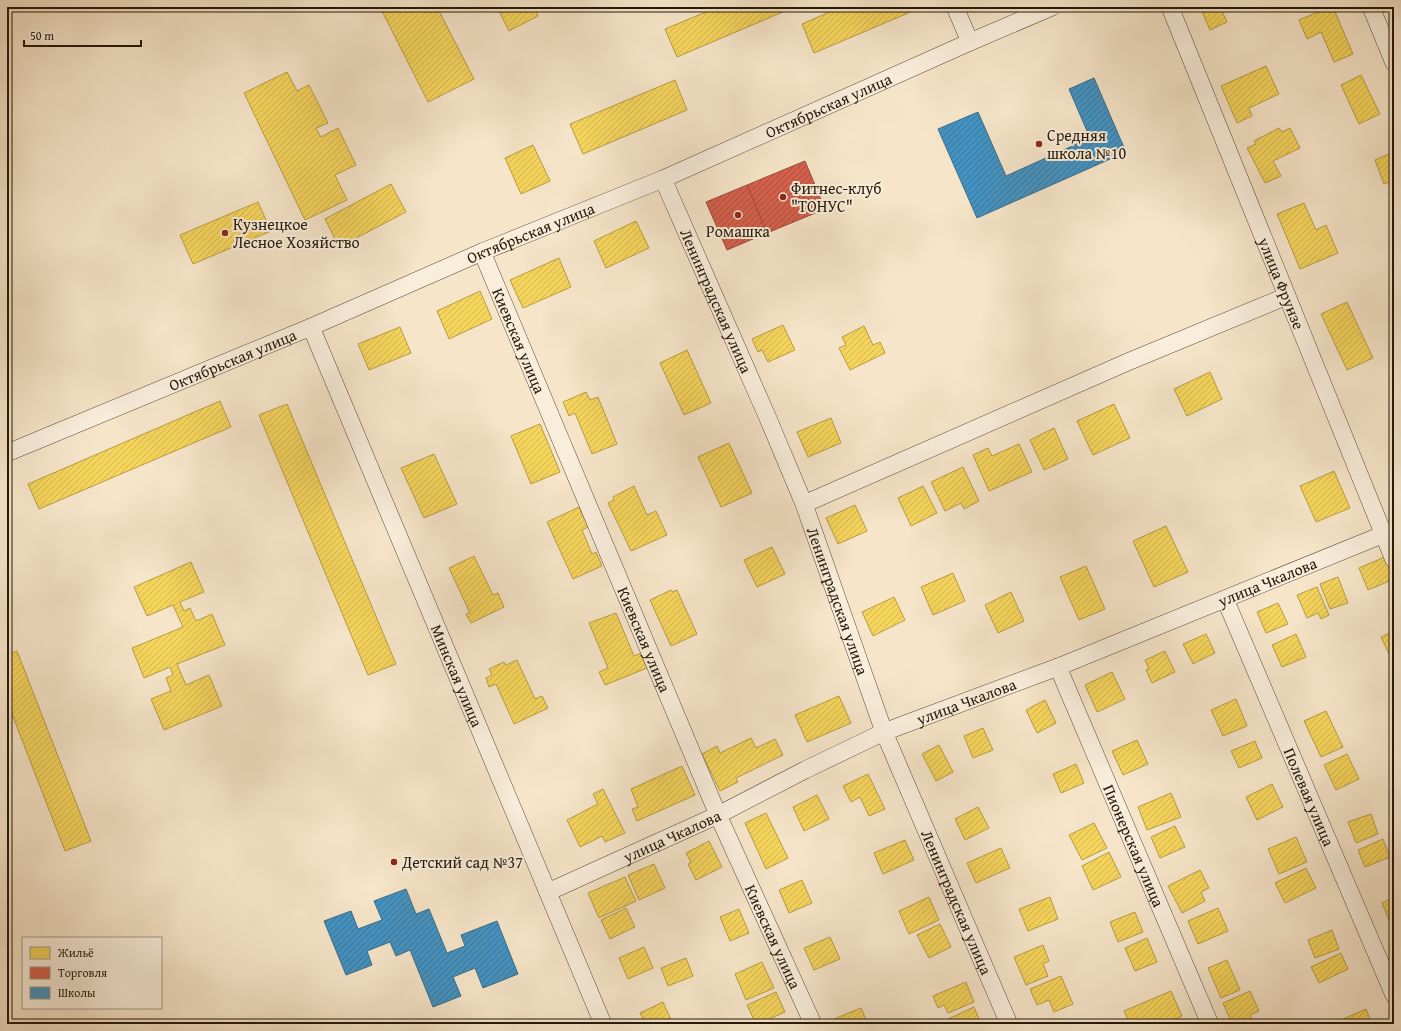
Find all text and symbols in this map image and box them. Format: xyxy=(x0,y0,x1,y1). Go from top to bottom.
scale bar xyxy=(24,22,141,48)
text: 50 m xyxy=(30,27,54,44)
street label: Октябрьская улица xyxy=(761,66,896,144)
place label: Средняя школа №10 xyxy=(1047,123,1126,165)
marker: Средняя школа №10 xyxy=(1034,139,1044,149)
place label: Фитнес-клуб "ТОНУС" xyxy=(791,176,882,218)
marker: Фитнес-клуб "ТОНУС" xyxy=(778,192,788,202)
street label: Октябрьская улица xyxy=(463,196,598,269)
marker: Ромашка xyxy=(733,210,743,220)
place label: Кузнецкое Лесное Хозяйство xyxy=(233,212,360,254)
place label: Ромашка xyxy=(706,219,770,243)
street label: Ленинградская улица xyxy=(674,225,759,377)
marker: Кузнецкое Лесное Хозяйство xyxy=(220,228,230,238)
street label: улица Фрунзе xyxy=(1252,232,1311,333)
street label: Киевская улица xyxy=(486,284,552,397)
street label: Октябрьская улица xyxy=(165,322,300,397)
street label: Ленинградская улица xyxy=(801,524,875,679)
street label: улица Чкалова xyxy=(1213,551,1321,613)
street label: Киевская улица xyxy=(612,583,677,696)
street label: Минская улица xyxy=(425,621,489,731)
street label: улица Чкалова xyxy=(912,672,1020,731)
street label: Полевая улица xyxy=(1278,744,1341,850)
street label: Пионерская улица xyxy=(1097,780,1171,911)
street label: улица Чкалова xyxy=(618,803,725,869)
street label: Ленинградская улица xyxy=(915,826,999,979)
place label: Детский сад №37 xyxy=(401,850,523,874)
marker: Детский сад №37 xyxy=(389,857,399,867)
street label: Киевская улица xyxy=(739,880,808,993)
legend xyxy=(22,937,162,1009)
text: Жильё xyxy=(57,944,94,961)
text: Торговля xyxy=(58,964,107,981)
text: Школы xyxy=(58,984,96,1001)

